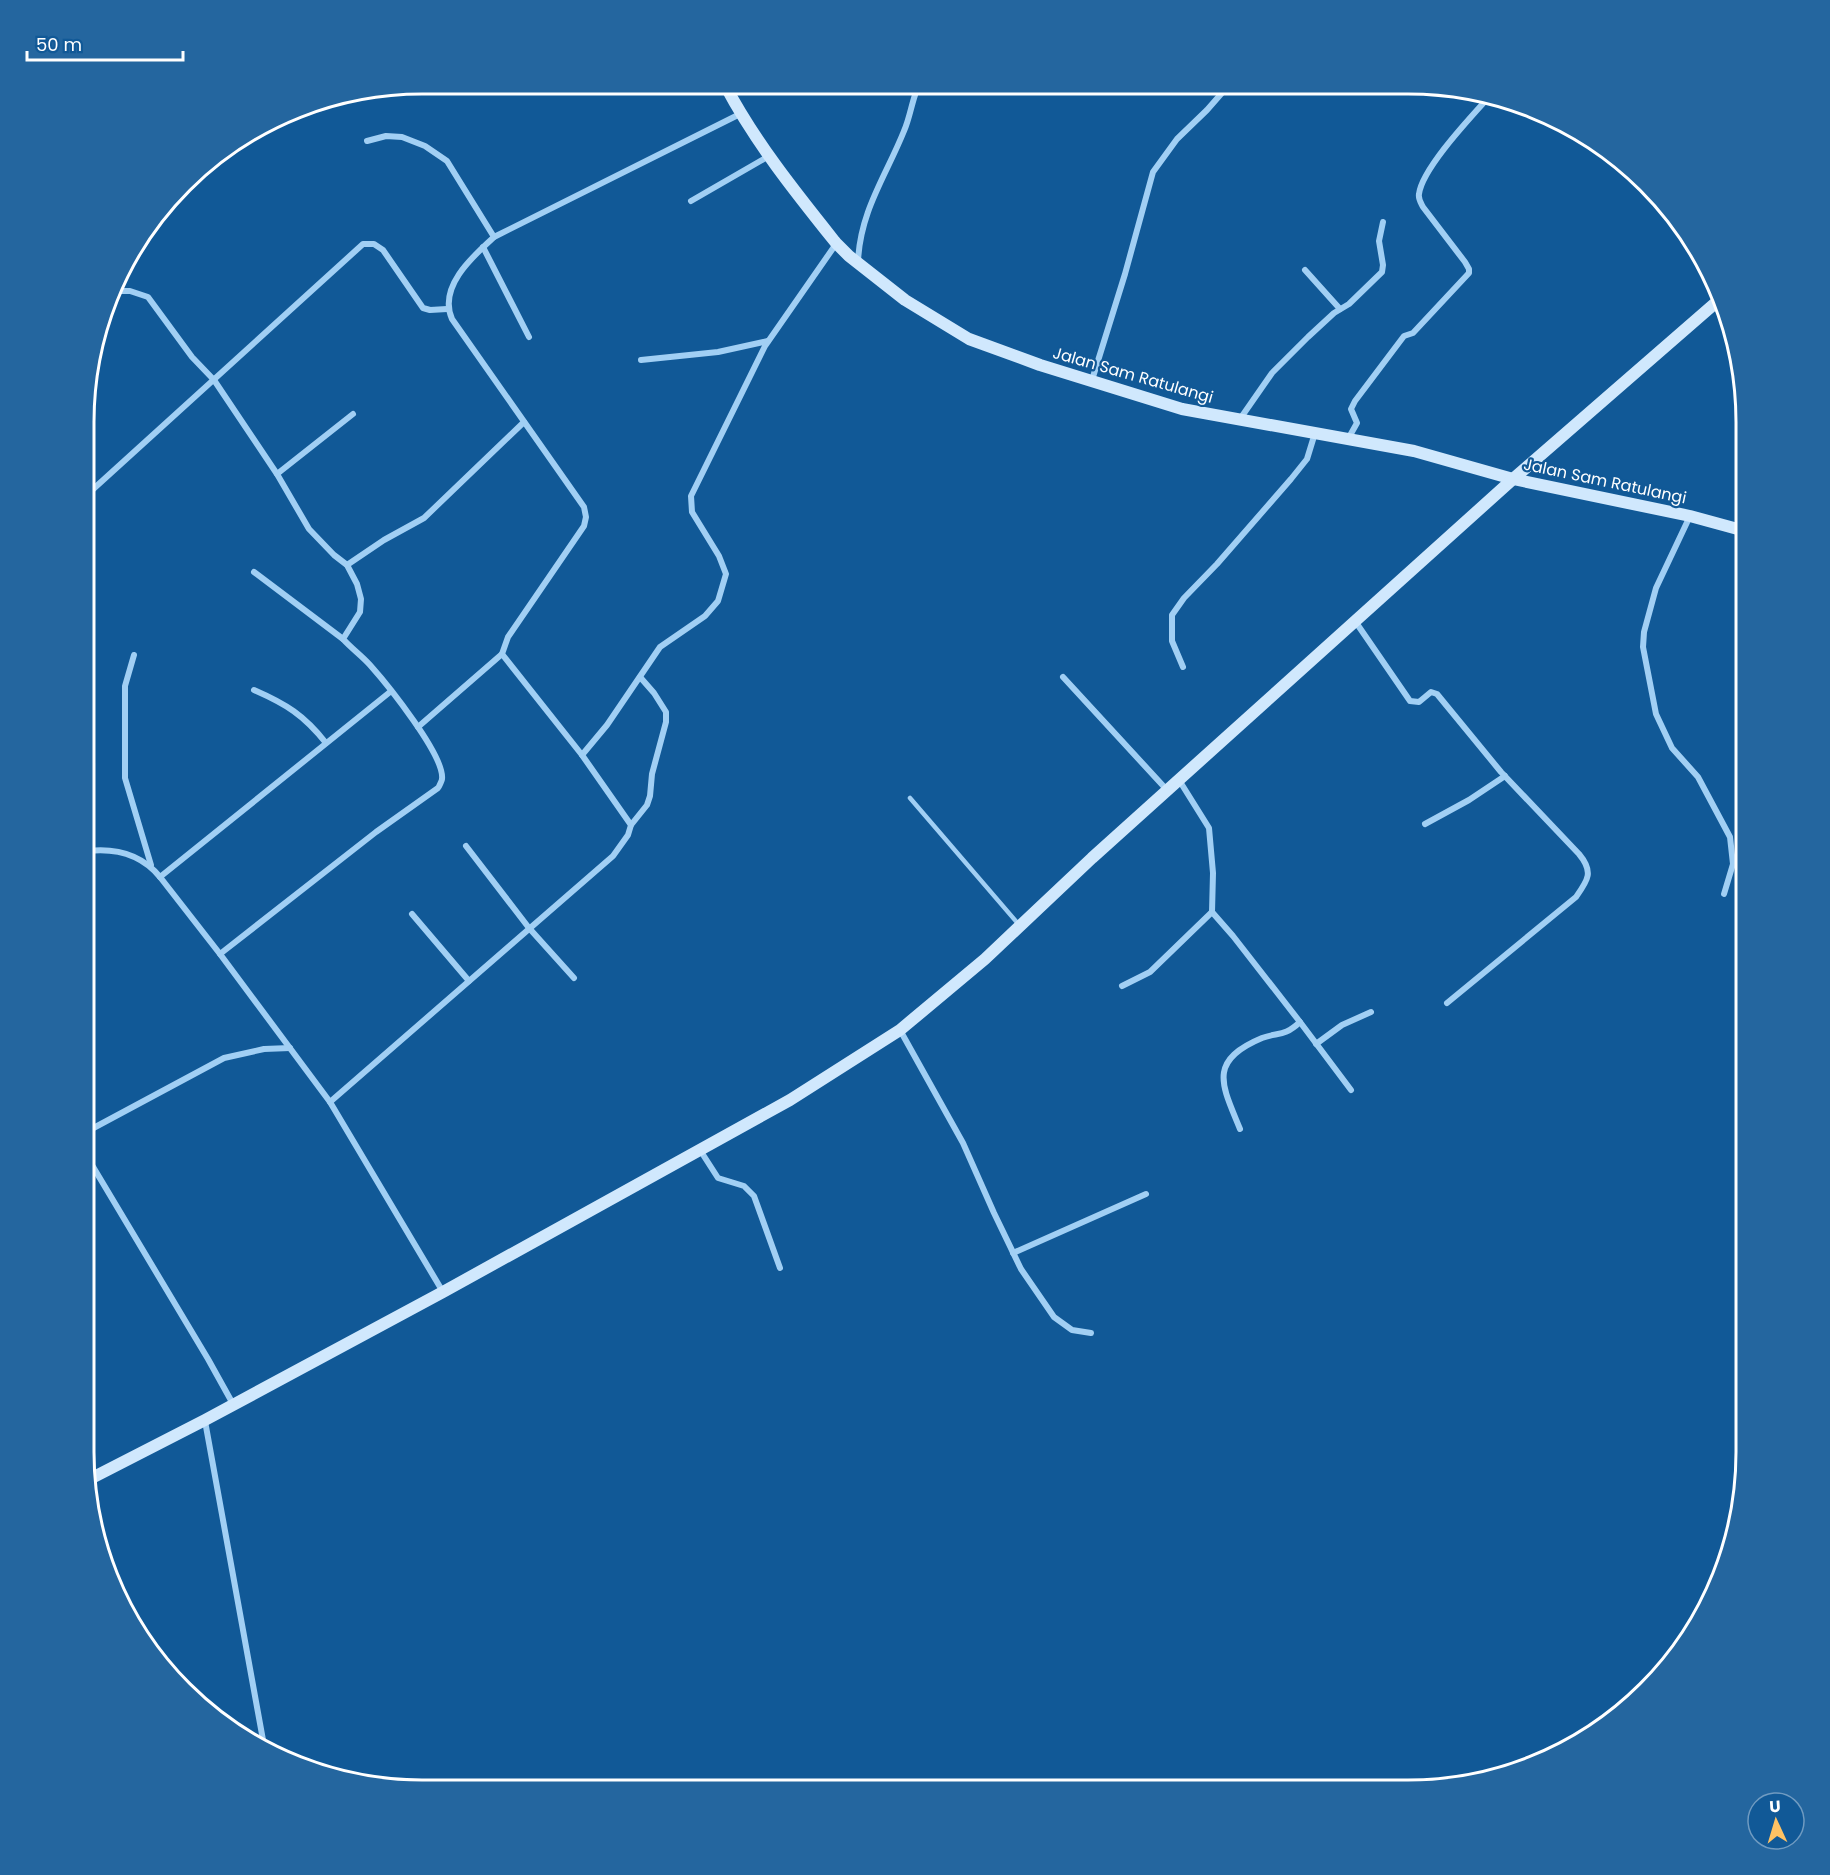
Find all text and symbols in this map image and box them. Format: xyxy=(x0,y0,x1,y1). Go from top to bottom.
scale bar xyxy=(27,24,183,62)
text: 50 m xyxy=(36,32,82,57)
street label: Jalan Sam Ratulangi xyxy=(1050,341,1216,409)
street label: Jalan Sam Ratulangi xyxy=(1521,453,1689,509)
north arrow xyxy=(1746,1791,1806,1851)
text: U xyxy=(1769,1795,1781,1818)

